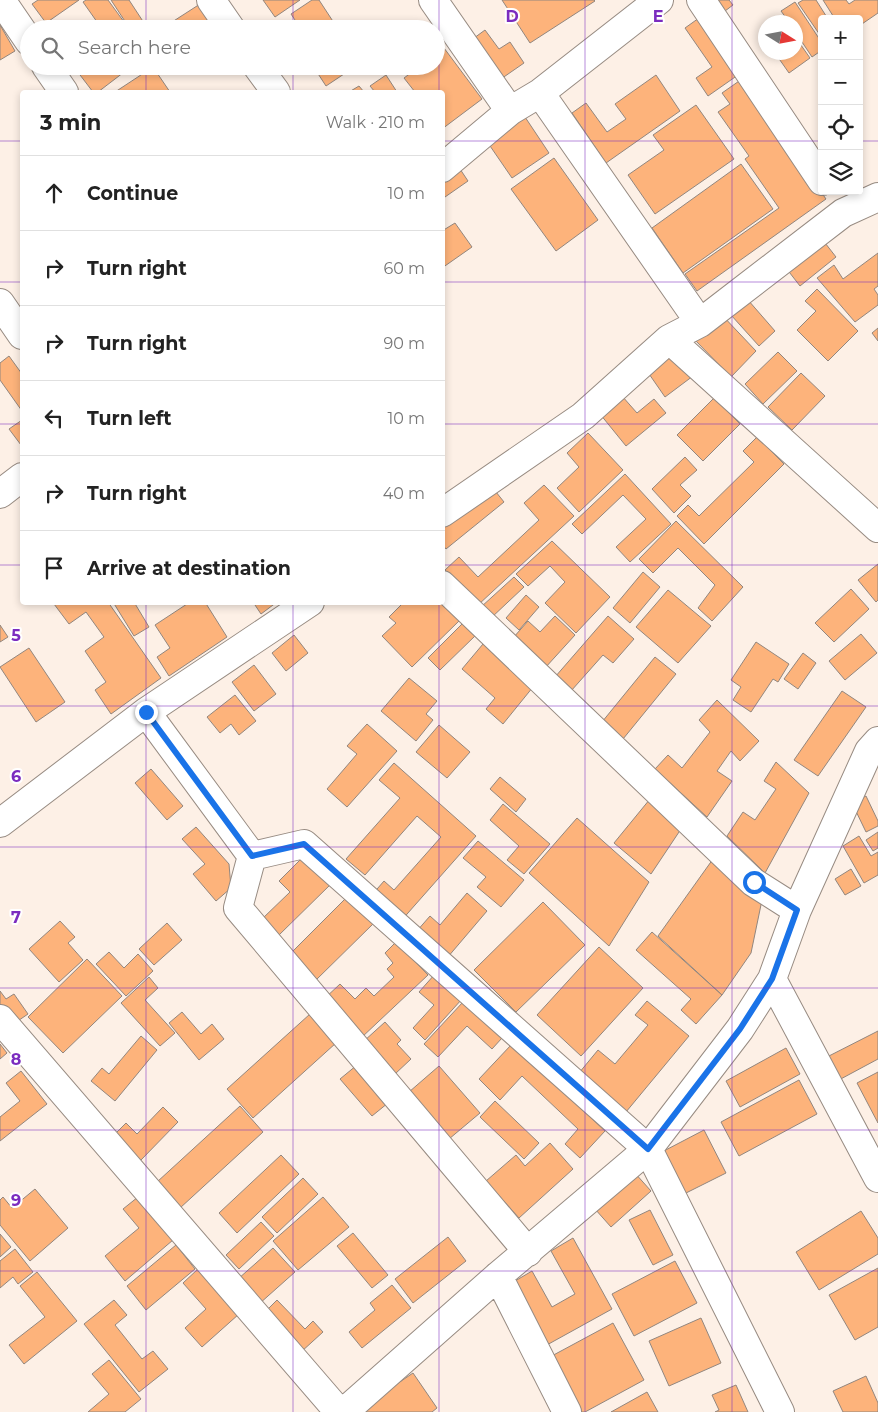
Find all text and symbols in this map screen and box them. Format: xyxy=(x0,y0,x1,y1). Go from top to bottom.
text: D xyxy=(505,7,519,26)
text: E xyxy=(653,7,663,26)
north arrow xyxy=(758,15,803,60)
map controls xyxy=(818,15,863,195)
button: + xyxy=(818,15,863,60)
search box xyxy=(20,20,445,75)
icon: search xyxy=(38,34,66,62)
text: Search here xyxy=(78,36,191,59)
button: − xyxy=(818,60,863,105)
button: locate xyxy=(818,105,863,150)
text: 3 min xyxy=(40,110,101,135)
text: Walk · 210 m xyxy=(326,113,425,132)
button: layers xyxy=(818,150,863,195)
icon: ahead xyxy=(40,179,68,207)
text: Continue xyxy=(87,182,178,205)
text: 10 m xyxy=(387,184,425,203)
icon: right xyxy=(40,254,68,282)
text: Turn right xyxy=(87,257,187,280)
text: 60 m xyxy=(383,259,425,278)
icon: right xyxy=(40,329,68,357)
text: Turn right xyxy=(87,332,187,355)
text: 90 m xyxy=(383,334,425,353)
icon: left xyxy=(40,404,68,432)
text: Turn left xyxy=(87,407,172,430)
text: 10 m xyxy=(387,409,425,428)
icon: right xyxy=(40,479,68,507)
text: Turn right xyxy=(87,482,187,505)
text: 40 m xyxy=(383,484,425,503)
icon: arrive xyxy=(40,554,68,582)
text: Arrive at destination xyxy=(87,557,291,580)
text: 5 xyxy=(11,626,21,645)
route end xyxy=(135,701,158,724)
text: 6 xyxy=(11,767,21,786)
route start xyxy=(743,871,766,894)
text: 7 xyxy=(11,908,21,927)
text: 8 xyxy=(11,1050,21,1069)
text: 9 xyxy=(11,1191,21,1210)

